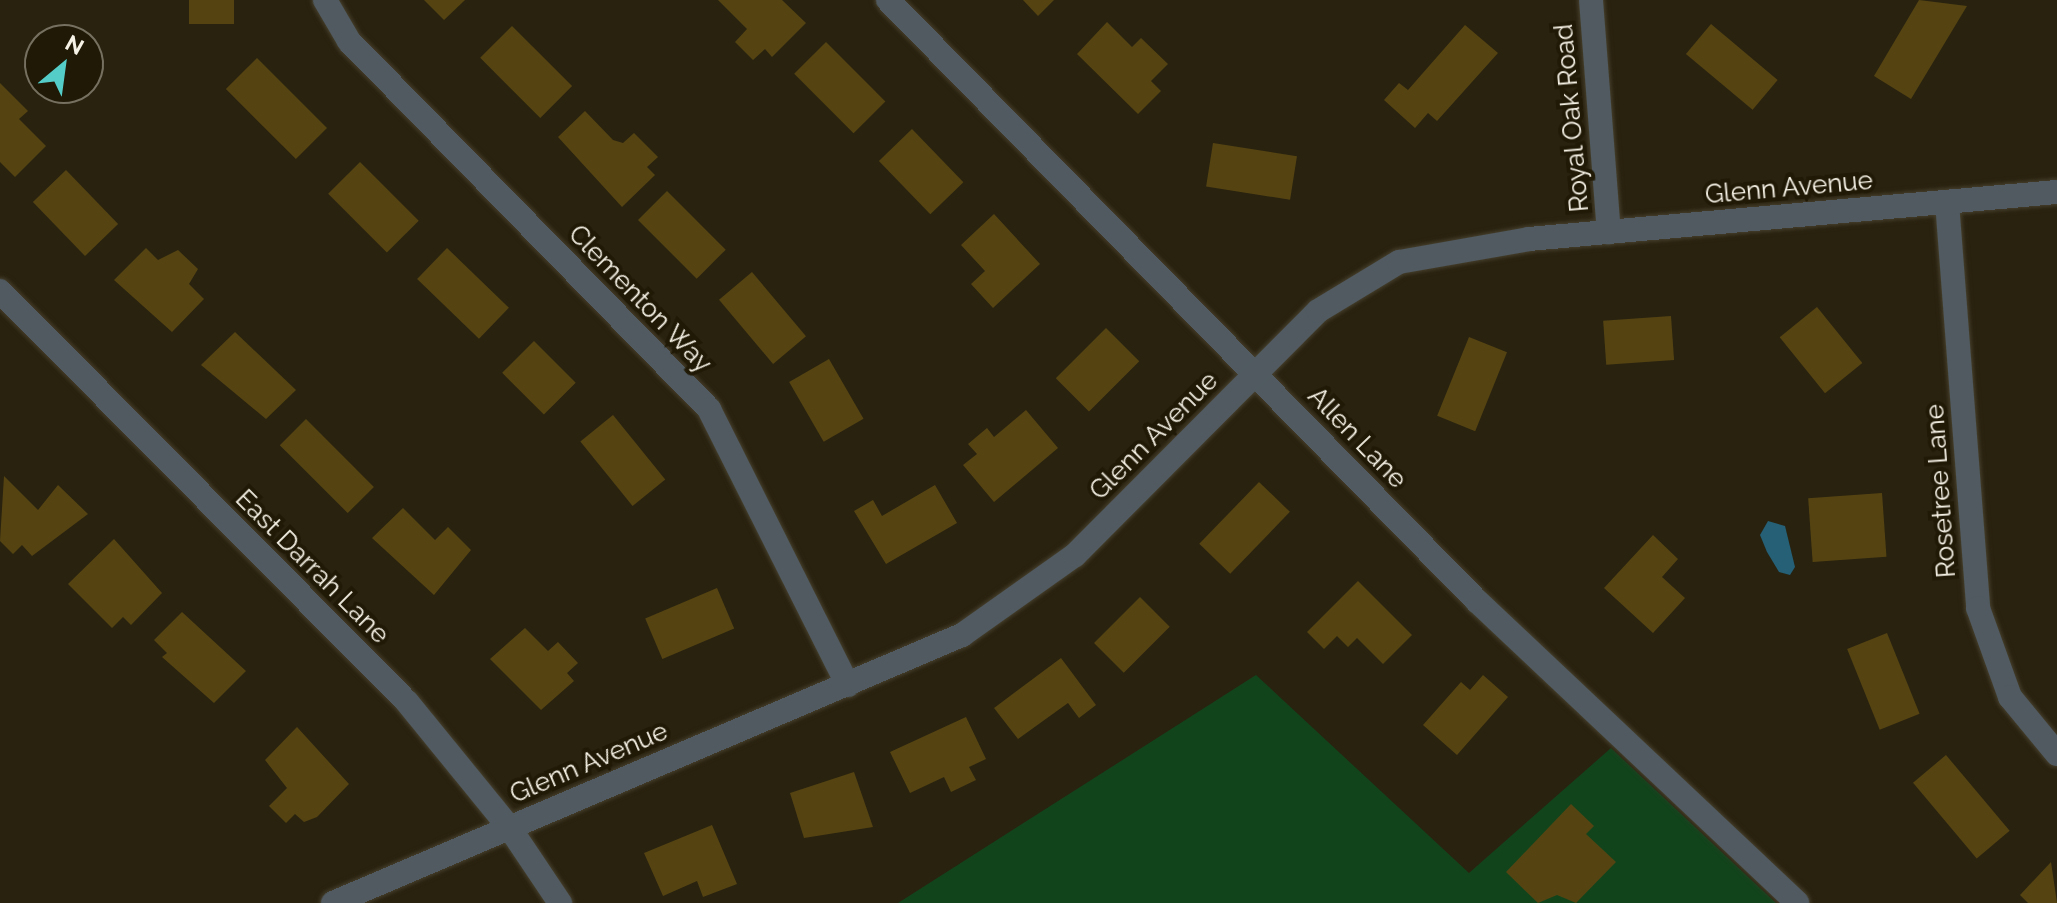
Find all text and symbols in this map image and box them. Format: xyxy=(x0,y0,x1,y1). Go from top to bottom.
street label: Royal Oak Road xyxy=(1548,22,1596,214)
north arrow xyxy=(24,24,104,104)
text: N xyxy=(61,29,88,60)
street label: Glenn Avenue xyxy=(1703,165,1875,211)
street label: Clementon Way xyxy=(561,218,719,380)
street label: Glenn Avenue xyxy=(1083,365,1225,507)
street label: Allen Lane xyxy=(1301,381,1413,495)
street label: Rosetree Lane xyxy=(1919,403,1963,579)
street label: East Darrah Lane xyxy=(229,484,395,650)
street label: Glenn Avenue xyxy=(505,716,673,810)

